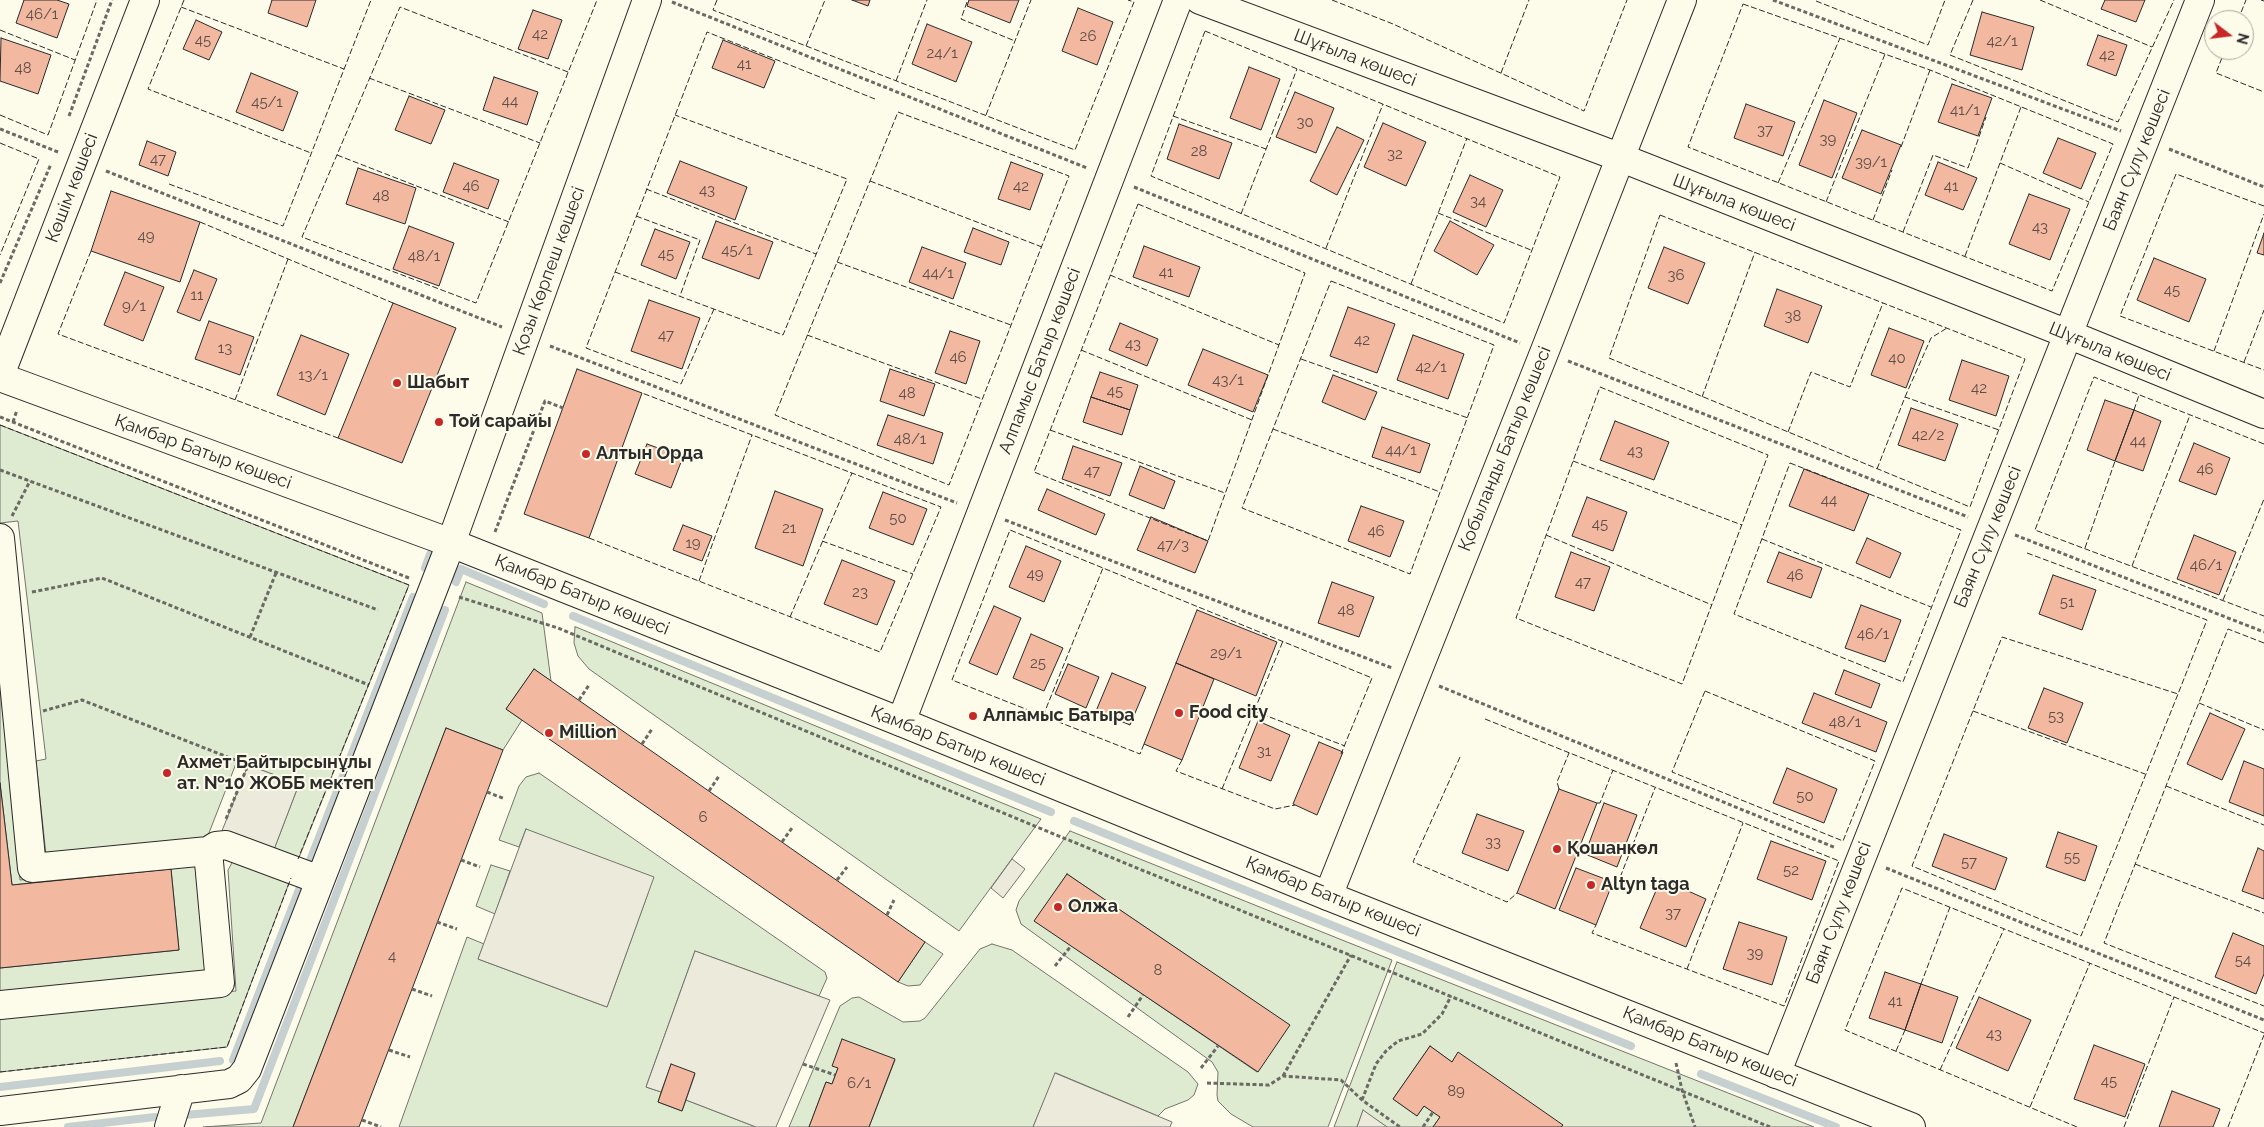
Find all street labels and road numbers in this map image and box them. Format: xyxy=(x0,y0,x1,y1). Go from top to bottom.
street label: Шұғыла көшесі xyxy=(1291,25,1419,91)
street label: Баян Сұлу көшесі xyxy=(2099,86,2175,234)
street label: Көшім көшесі xyxy=(41,130,103,246)
street label: Шұғыла көшесі xyxy=(1670,170,1798,236)
street label: Қозы Көрпеш көшесі xyxy=(508,184,590,358)
street label: Алпамыс Батыр көшесі xyxy=(994,265,1086,457)
street label: Шұғыла көшесі xyxy=(2046,318,2174,386)
street label: Қобыланды Батыр көшесі xyxy=(1454,343,1556,555)
street label: Қамбар Батыр көшесі xyxy=(112,410,294,494)
street label: Баян Сұлу көшесі xyxy=(1950,463,2026,611)
street label: Қамбар Батыр көшесі xyxy=(491,550,673,640)
street label: Қамбар Батыр көшесі xyxy=(867,701,1049,791)
street label: Баян Сұлу көшесі xyxy=(1802,839,1876,987)
street label: Қамбар Батыр көшесі xyxy=(1242,852,1424,942)
street label: Қамбар Батыр көшесі xyxy=(1619,1002,1801,1092)

